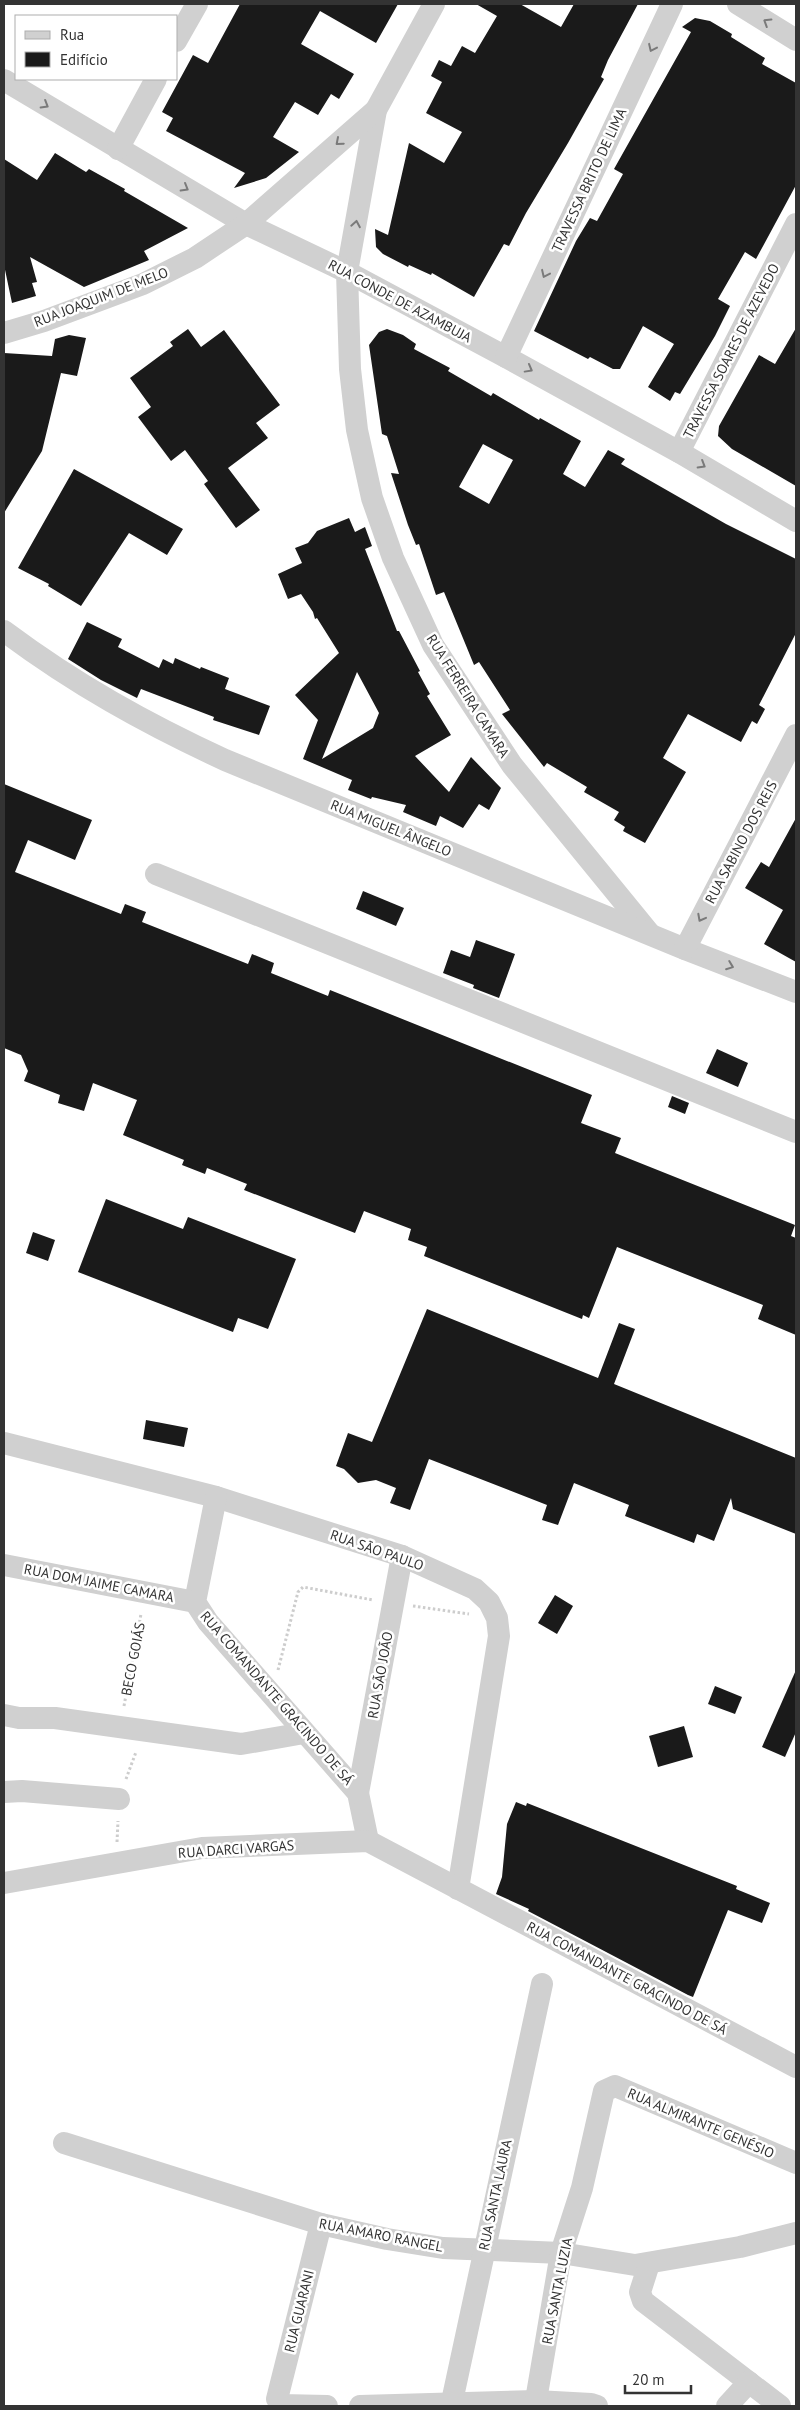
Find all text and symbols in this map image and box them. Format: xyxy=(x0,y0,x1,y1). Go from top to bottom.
legend xyxy=(15,15,178,80)
one-way arrow xyxy=(764,19,773,28)
text: Rua xyxy=(60,25,84,44)
one-way arrow xyxy=(647,43,658,52)
text: Edifício xyxy=(60,50,108,69)
one-way arrow xyxy=(40,98,49,108)
street label: TRAVESSA BRITO DE LIMA xyxy=(548,104,631,255)
one-way arrow xyxy=(336,137,345,145)
one-way arrow xyxy=(180,182,189,192)
one-way arrow xyxy=(350,219,360,228)
street label: RUA CONDE DE AZAMBUJA xyxy=(325,255,476,347)
street label: TRAVESSA SOARES DE AZEVEDO xyxy=(679,260,783,442)
street label: RUA JOAQUIM DE MELO xyxy=(31,263,171,331)
one-way arrow xyxy=(541,269,551,278)
one-way arrow xyxy=(524,363,533,373)
one-way arrow xyxy=(696,458,705,468)
street label: RUA FERREIRA CAMARA xyxy=(423,631,514,762)
street label: RUA SABINO DOS REIS xyxy=(701,777,781,907)
street label: RUA MIGUEL ÂNGELO xyxy=(328,796,454,860)
one-way arrow xyxy=(697,913,707,922)
one-way arrow xyxy=(725,960,734,970)
street label: RUA SÃO PAULO xyxy=(328,1526,426,1574)
street label: RUA DOM JAIME CAMARA xyxy=(23,1560,176,1607)
street label: RUA COMANDANTE GRACINDO DE SÁ xyxy=(197,1607,358,1789)
street label: BECO GOIÁS xyxy=(117,1621,149,1697)
street label: RUA SÃO JOÃO xyxy=(363,1630,397,1720)
street label: RUA DARCI VARGAS xyxy=(177,1836,295,1862)
street label: RUA COMANDANTE GRACINDO DE SÁ xyxy=(524,1917,731,2039)
street label: RUA ALMIRANTE GENÉSIO xyxy=(625,2084,777,2162)
street label: RUA SANTA LAURA xyxy=(474,2137,516,2252)
street label: RUA AMARO RANGEL xyxy=(318,2214,444,2256)
street label: RUA SANTA LUZIA xyxy=(538,2235,576,2346)
street label: RUA GUARANI xyxy=(280,2268,318,2354)
scale bar xyxy=(625,2362,691,2394)
text: 20 m xyxy=(632,2370,665,2389)

